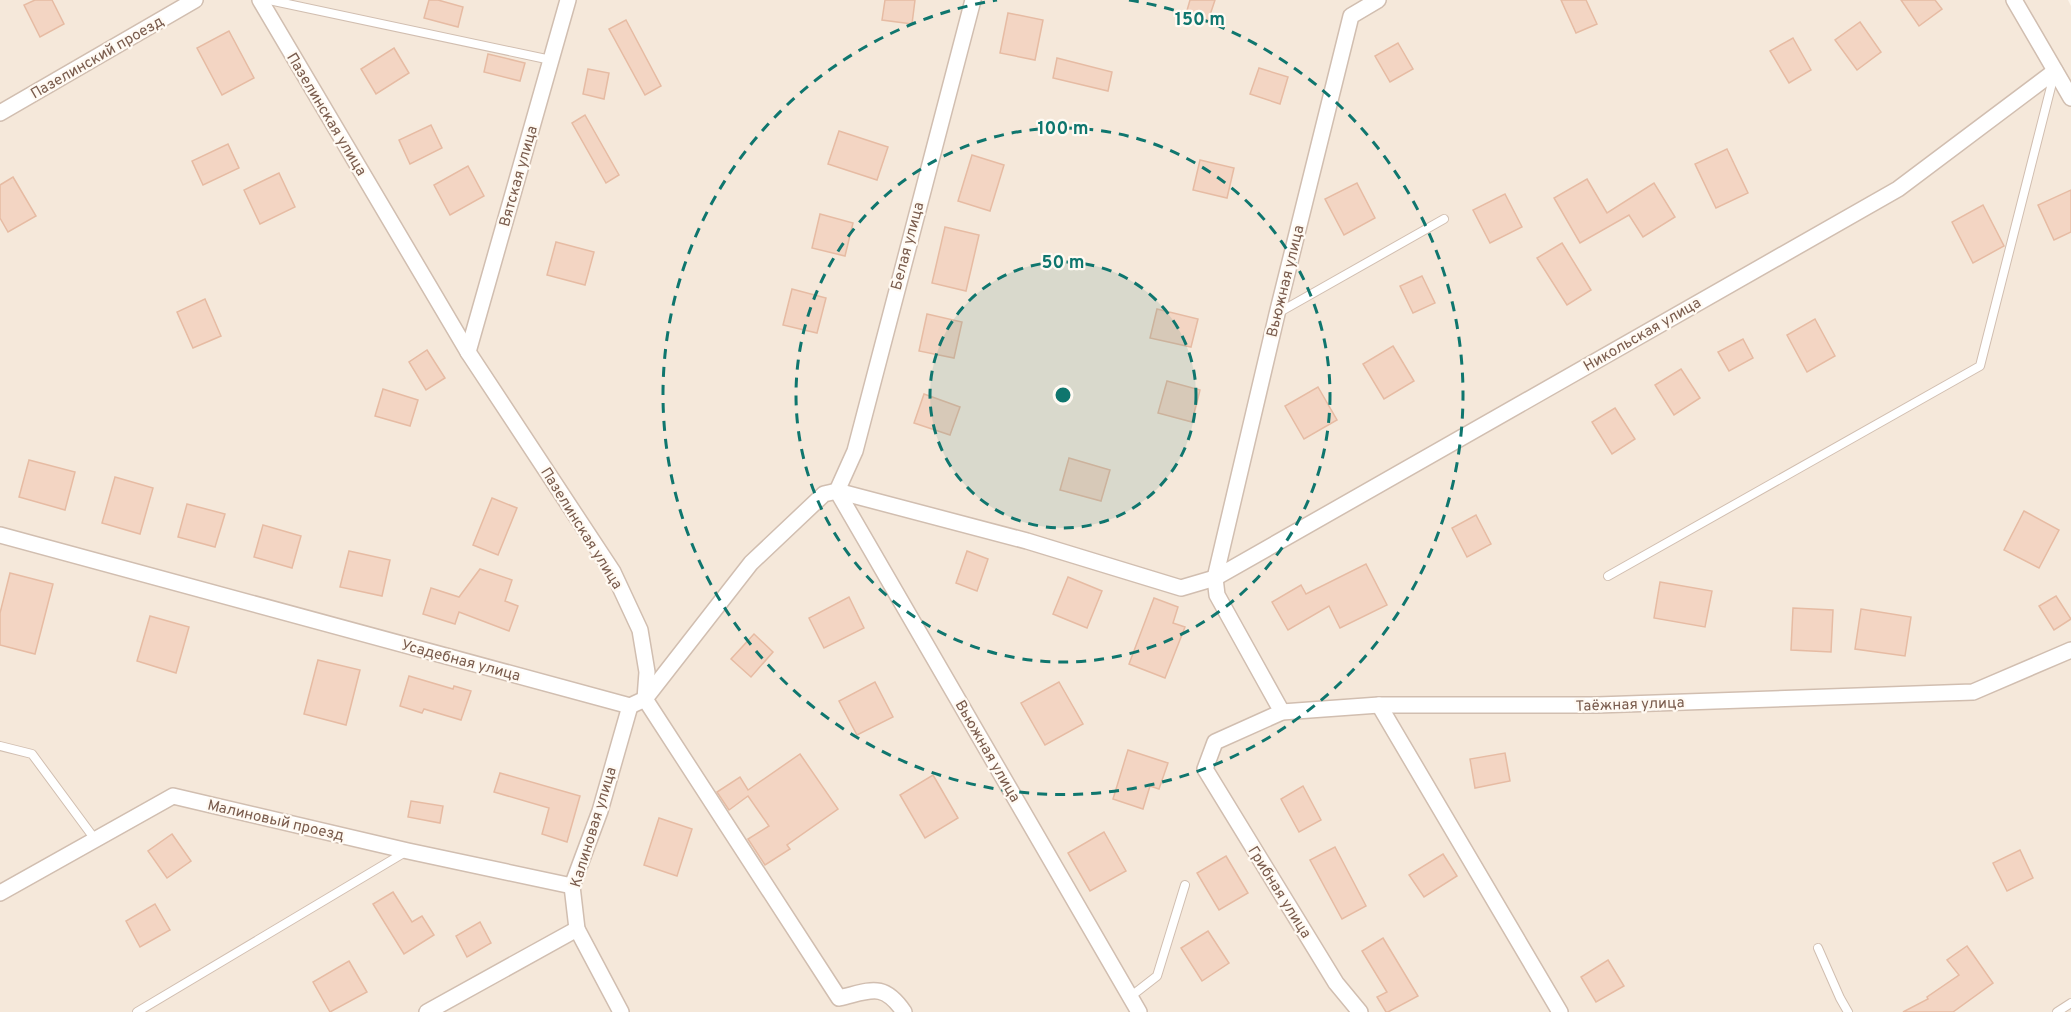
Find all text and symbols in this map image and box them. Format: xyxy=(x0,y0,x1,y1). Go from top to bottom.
text: 150 m xyxy=(1175,9,1225,32)
street label: Пазелинский проезд xyxy=(28,12,168,104)
street label: Пазелинская улица xyxy=(281,50,370,180)
text: 100 m xyxy=(1037,118,1089,141)
street label: Вятская улица xyxy=(496,124,543,229)
street label: Белая улица xyxy=(888,200,929,293)
street label: Вьюжная улица xyxy=(1263,223,1310,339)
text: 50 m xyxy=(1041,252,1085,275)
street label: Никольская улица xyxy=(1581,294,1705,377)
centre of rings xyxy=(1053,385,1073,405)
street label: Пазелинская улица xyxy=(535,464,626,593)
street label: Усадебная улица xyxy=(399,636,522,687)
street label: Таёжная улица xyxy=(1575,694,1685,717)
street label: Вьюжная улица xyxy=(950,697,1024,806)
street label: Калиновая улица xyxy=(567,765,622,890)
street label: Малиновый проезд xyxy=(205,796,346,846)
street label: Грибная улица xyxy=(1243,843,1315,942)

